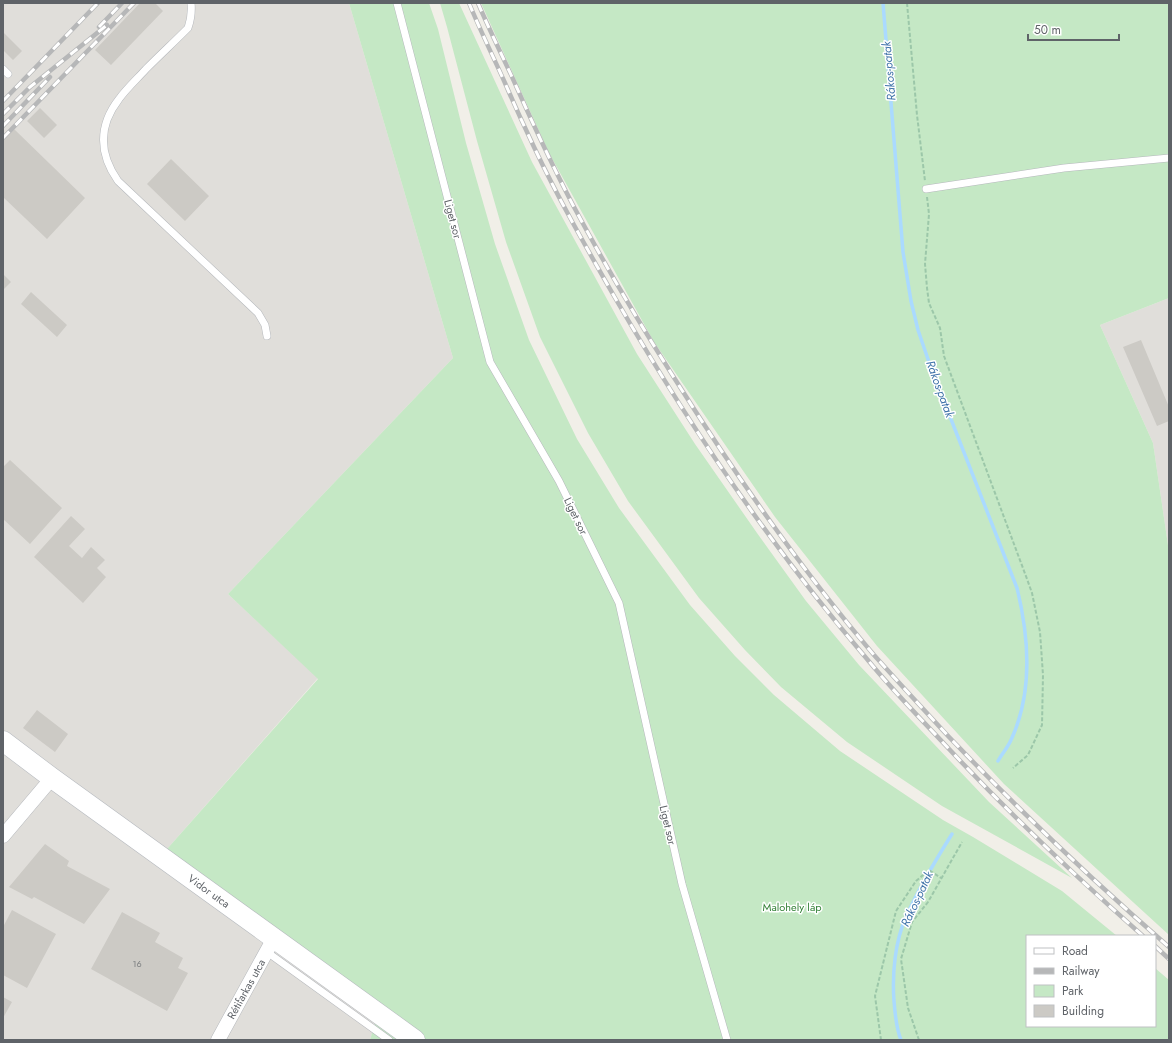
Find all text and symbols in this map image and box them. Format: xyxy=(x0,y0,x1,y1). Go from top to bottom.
scale bar xyxy=(1028,16,1119,42)
text: 50 m xyxy=(1034,21,1061,39)
water label: Rákos-patak xyxy=(877,40,901,101)
street label: Liget sor xyxy=(440,198,466,241)
water label: Rákos-patak xyxy=(921,358,959,421)
street label: Liget sor xyxy=(560,495,592,538)
street label: Liget sor xyxy=(656,804,680,846)
water label: Rákos-patak xyxy=(896,867,938,930)
street label: Vidor utca xyxy=(185,870,233,912)
park label: Malohely láp xyxy=(763,899,821,915)
legend xyxy=(1026,935,1156,1027)
text: Road xyxy=(1062,942,1088,960)
street label: Rétifarkas utca xyxy=(223,956,269,1022)
house number: 16 xyxy=(132,957,142,970)
text: Railway xyxy=(1062,962,1100,980)
text: Park xyxy=(1062,982,1084,1000)
text: Building xyxy=(1062,1002,1104,1020)

